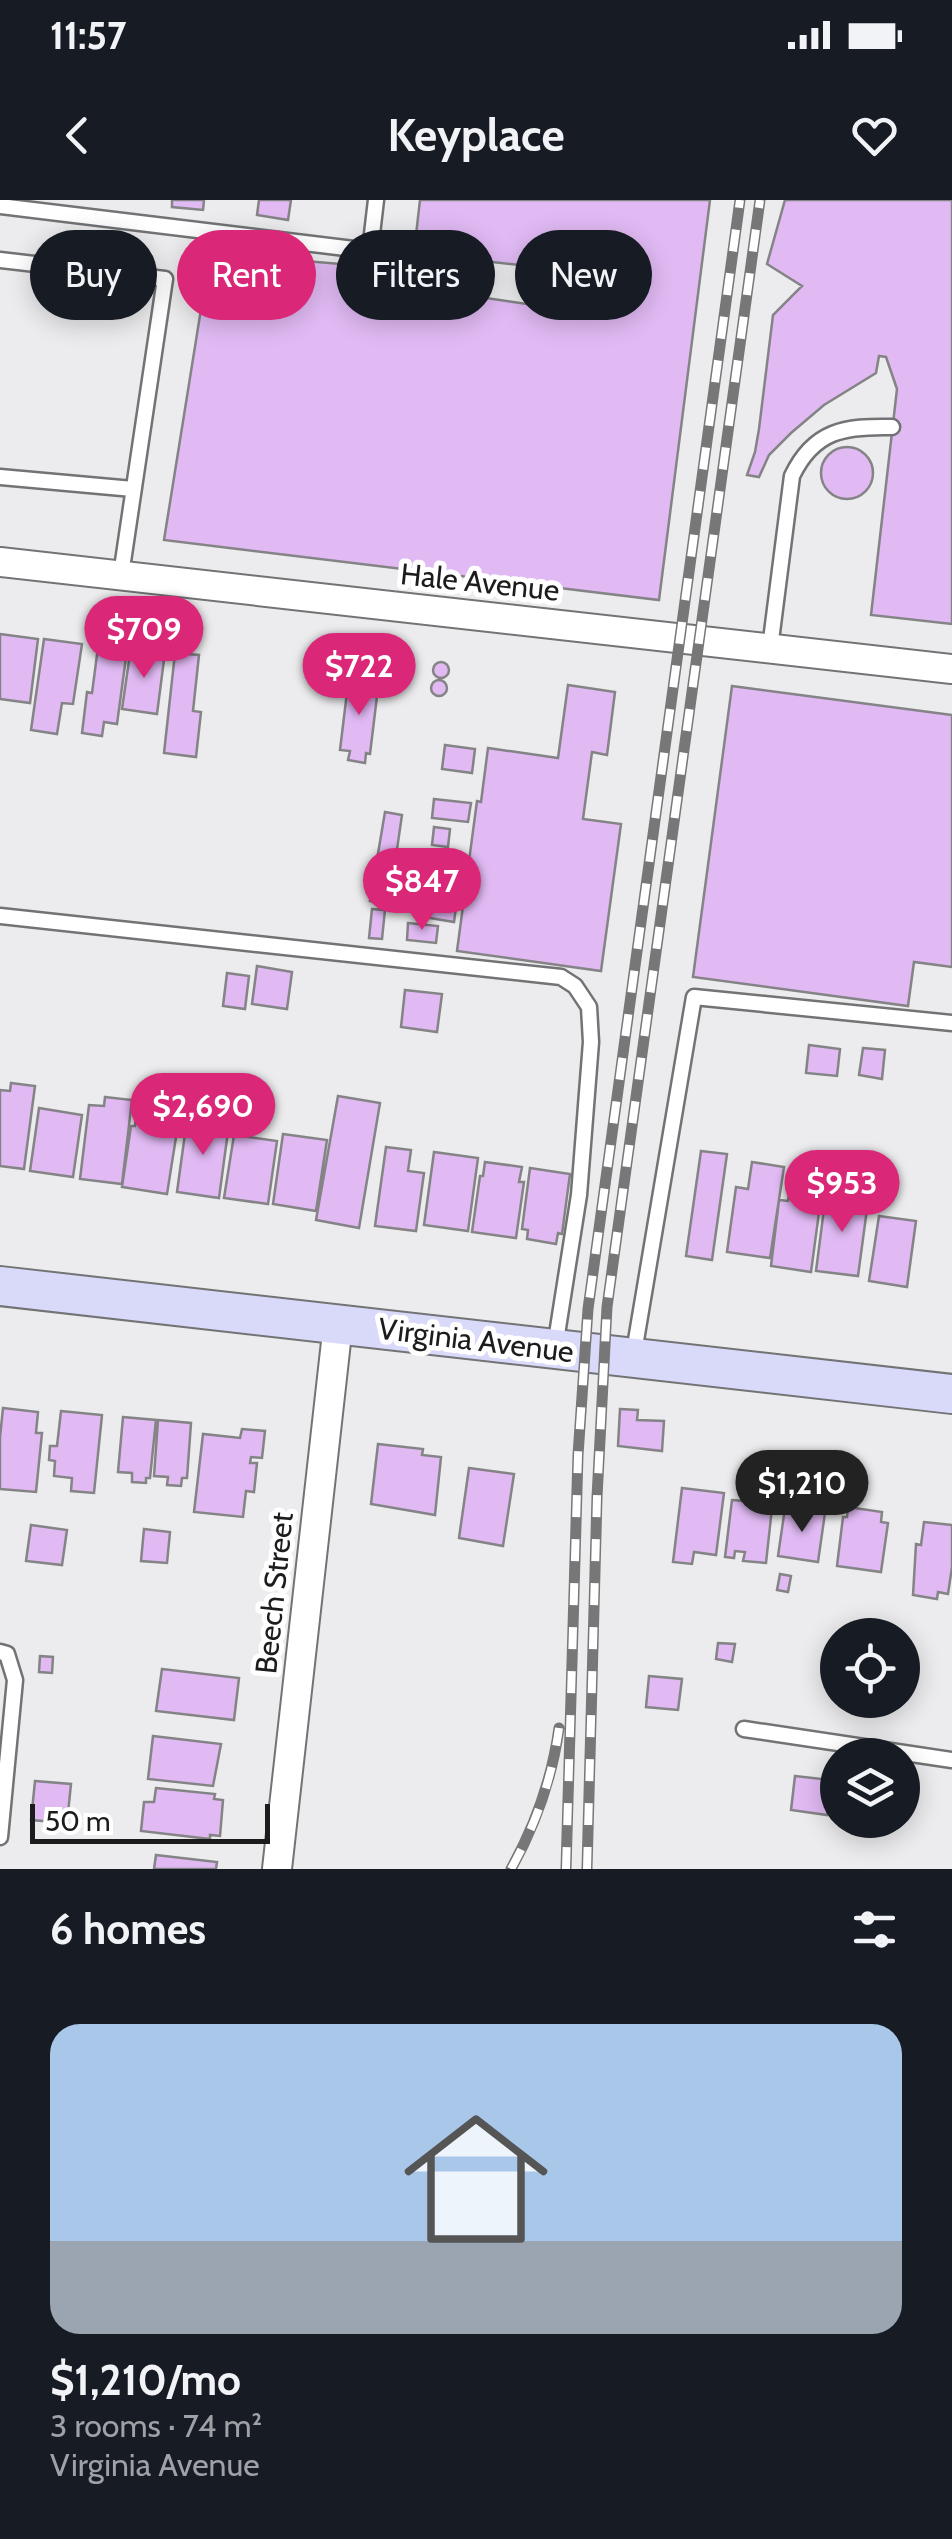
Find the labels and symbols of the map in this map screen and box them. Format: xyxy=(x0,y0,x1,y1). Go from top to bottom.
street label: Hale Avenue xyxy=(399,555,561,609)
pin: $709 xyxy=(85,596,203,681)
pin: $722 xyxy=(300,633,418,718)
pin: $847 xyxy=(363,848,481,933)
pin: $2,690 xyxy=(122,1073,284,1158)
pin: $953 xyxy=(783,1150,901,1235)
street label: Virginia Avenue xyxy=(376,1310,576,1370)
pin: $1,210 xyxy=(721,1450,883,1535)
street label: Beech Street xyxy=(247,1510,301,1676)
scale bar xyxy=(30,1799,270,1844)

